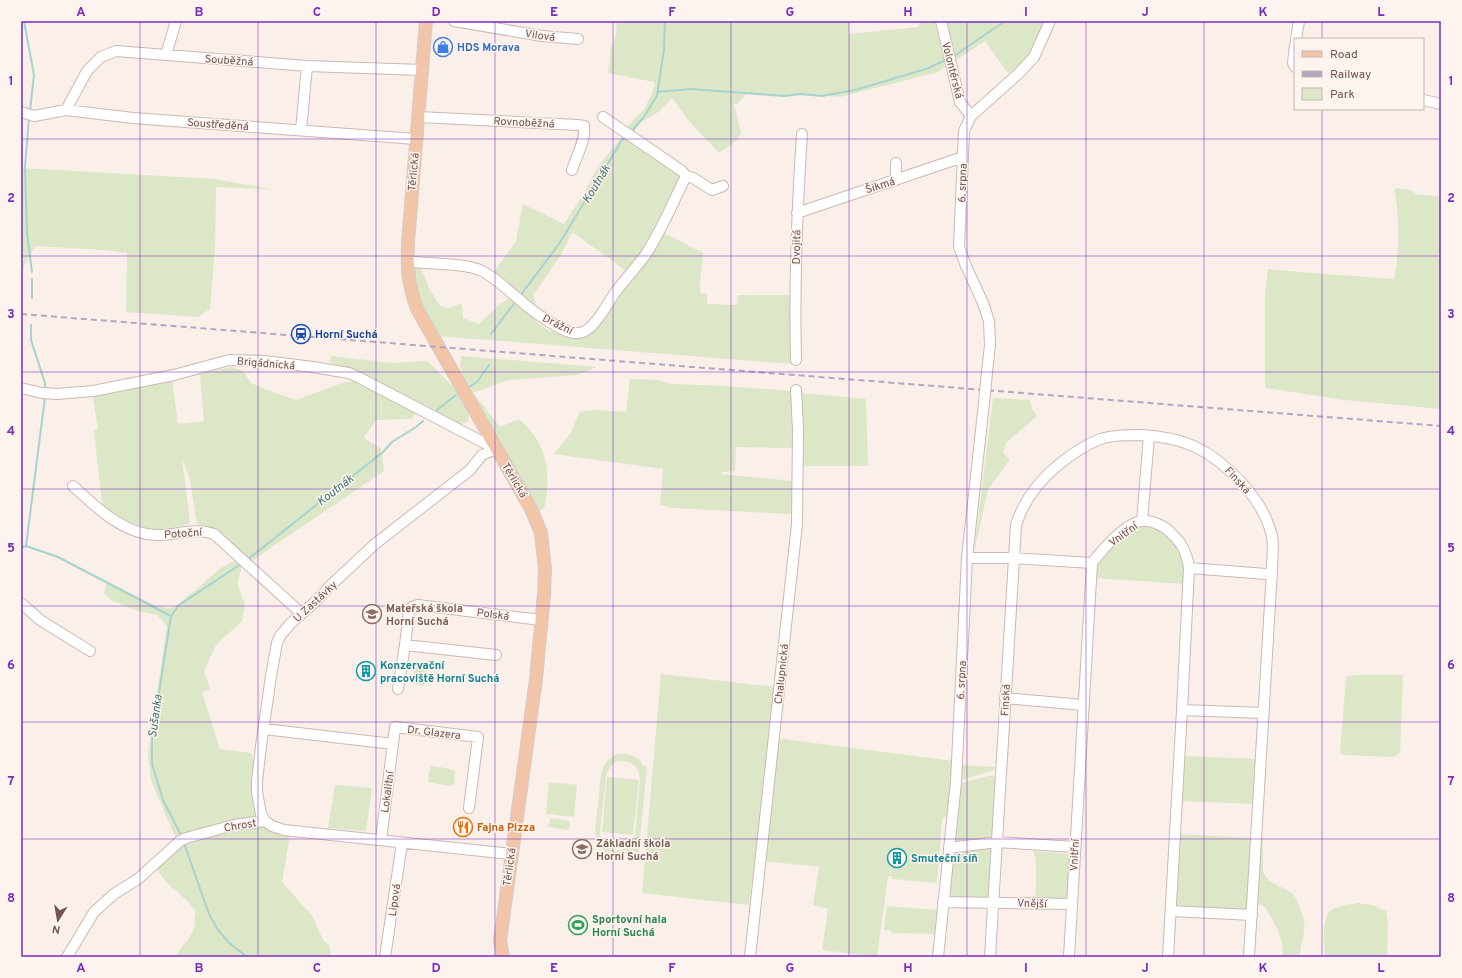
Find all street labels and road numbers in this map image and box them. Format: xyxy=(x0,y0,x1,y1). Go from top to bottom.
street label: Vilová xyxy=(524,27,556,45)
street label: Volontérská xyxy=(938,40,966,100)
street label: Souběžná xyxy=(204,52,254,70)
street label: Rovnoběžná xyxy=(493,114,555,132)
street label: Soustředěná xyxy=(187,116,249,134)
street label: Těrlická xyxy=(405,152,423,192)
street label: 6. srpna xyxy=(955,163,971,203)
street label: Šikmá xyxy=(863,174,897,197)
street label: Dvojitá xyxy=(790,229,804,264)
street label: Drážní xyxy=(540,312,576,339)
street label: Brigádnická xyxy=(236,354,296,374)
street label: Těrlická xyxy=(498,460,530,501)
street label: Finská xyxy=(1221,464,1253,497)
street label: Vnitřní xyxy=(1106,519,1142,550)
street label: Potoční xyxy=(164,526,204,542)
street label: U Zastávky xyxy=(291,578,341,626)
street label: Polská xyxy=(476,606,510,624)
street label: Chalupnická xyxy=(772,643,792,705)
street label: 6. srpna xyxy=(954,660,970,700)
street label: Finská xyxy=(998,684,1014,716)
street label: Dr. Glazera xyxy=(406,723,462,743)
street label: Lokalitní xyxy=(378,769,398,814)
street label: Chrost xyxy=(223,816,257,836)
street label: Vnitřní xyxy=(1067,837,1083,872)
street label: Těrlická xyxy=(500,847,520,887)
street label: Lipová xyxy=(386,883,404,917)
street label: Vnější xyxy=(1017,896,1048,912)

